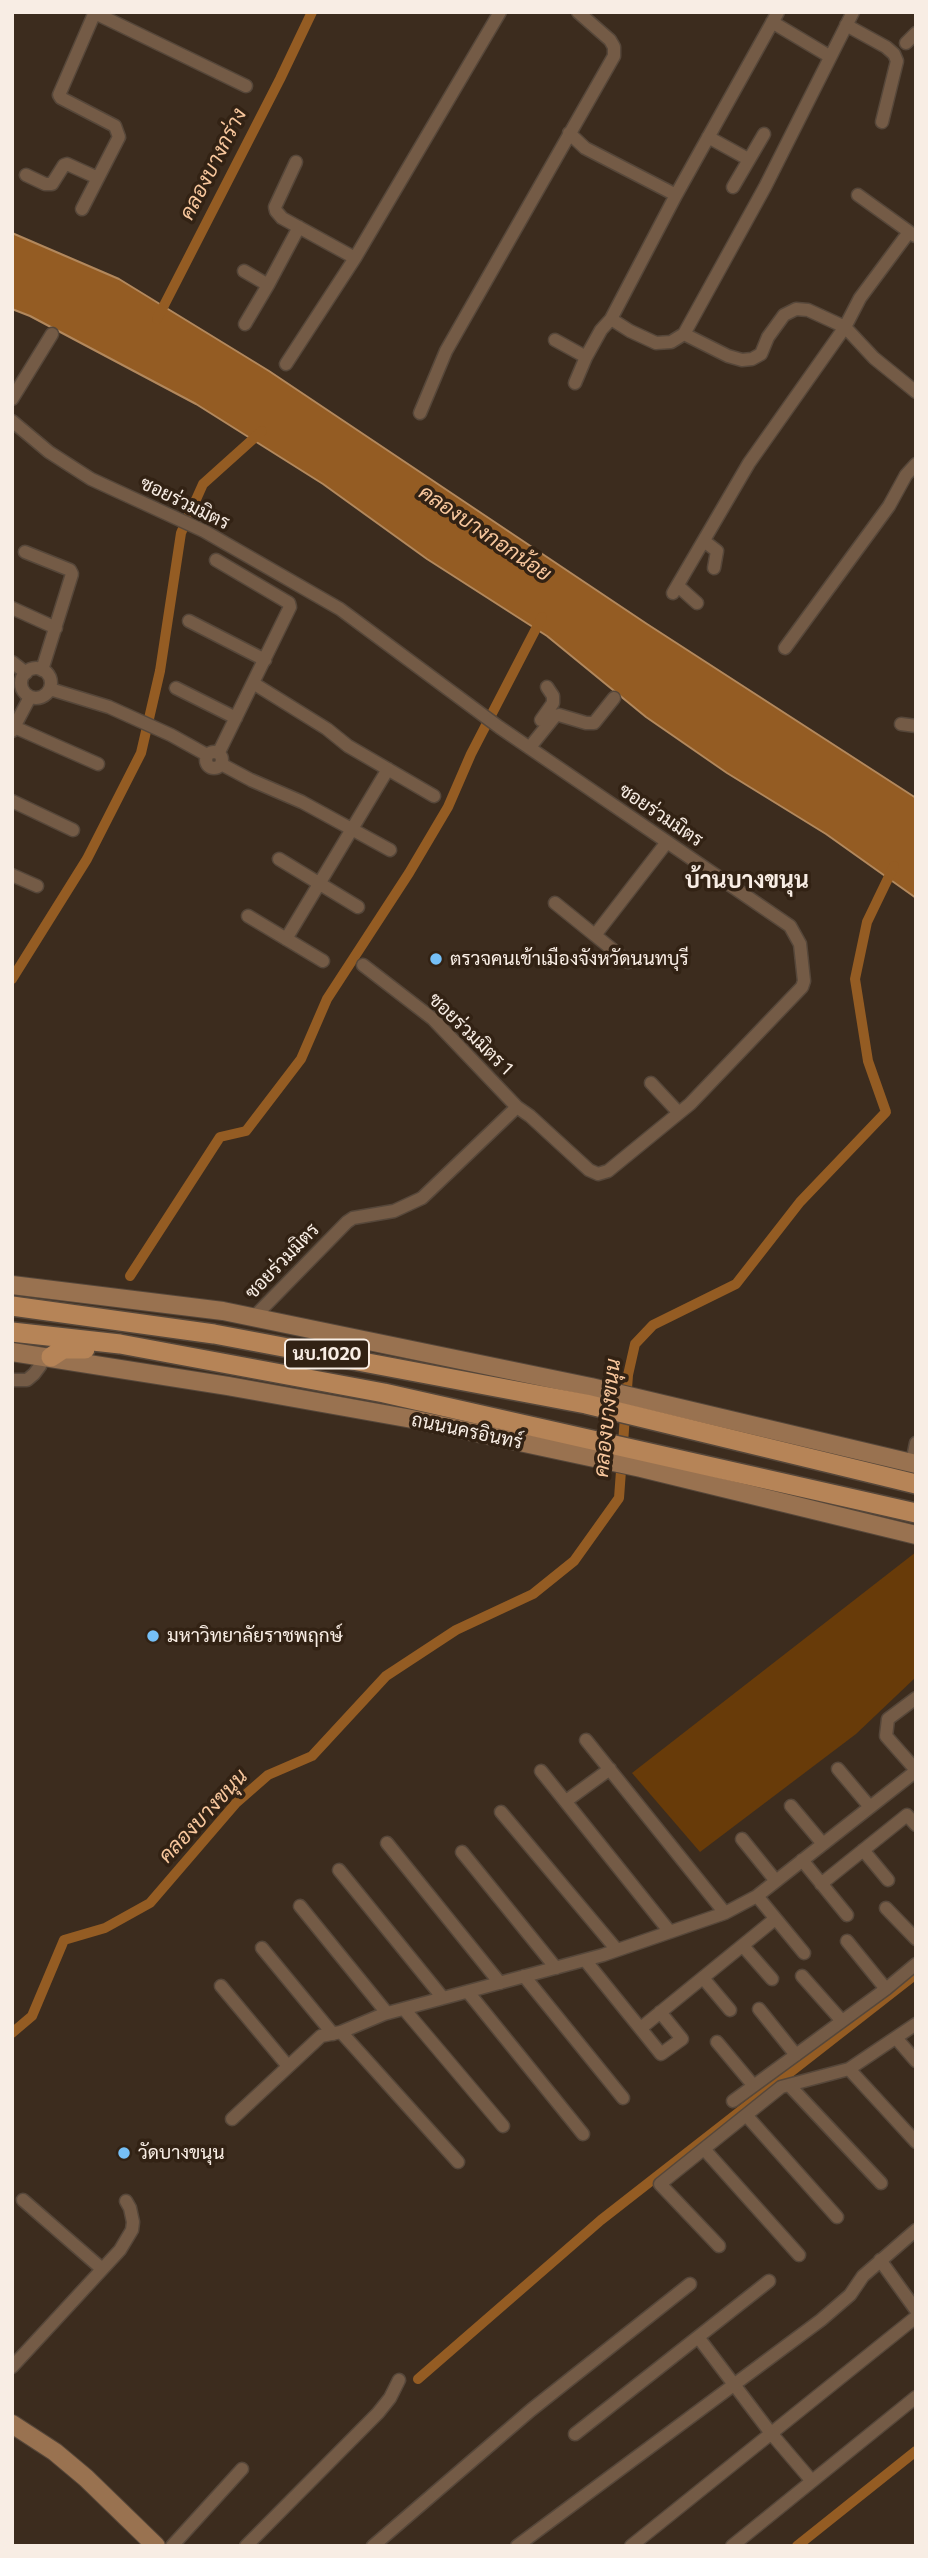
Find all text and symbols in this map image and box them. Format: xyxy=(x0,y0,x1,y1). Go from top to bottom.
water label: คลองบางกร่าง xyxy=(174,104,252,224)
street label: ซอยร่วมมิตร xyxy=(137,472,233,534)
water label: คลองบางกอกน้อย xyxy=(414,479,556,587)
street label: ซอยร่วมมิตร xyxy=(615,779,707,851)
district label: บ้านบางขนุน xyxy=(685,866,809,894)
place label: ตรวจคนเข้าเมืองจังหวัดนนทบุรี xyxy=(450,948,689,970)
marker: ตรวจคนเข้าเมืองจังหวัดนนทบุรี xyxy=(428,951,444,967)
street label: ซอยร่วมมิตร 1 xyxy=(424,988,518,1080)
street label: ซอยร่วมมิตร xyxy=(240,1218,324,1304)
road number: นบ.1020 xyxy=(285,1339,369,1368)
water label: คลองบางขนุน xyxy=(588,1357,626,1479)
street label: ถนนนครอินทร์ xyxy=(409,1408,525,1454)
place label: มหาวิทยาลัยราชพฤกษ์ xyxy=(167,1625,343,1647)
marker: มหาวิทยาลัยราชพฤกษ์ xyxy=(145,1628,161,1644)
water label: คลองบางขนุน xyxy=(153,1764,253,1868)
place label: วัดบางขนุน xyxy=(138,2142,225,2164)
marker: วัดบางขนุน xyxy=(116,2145,132,2161)

